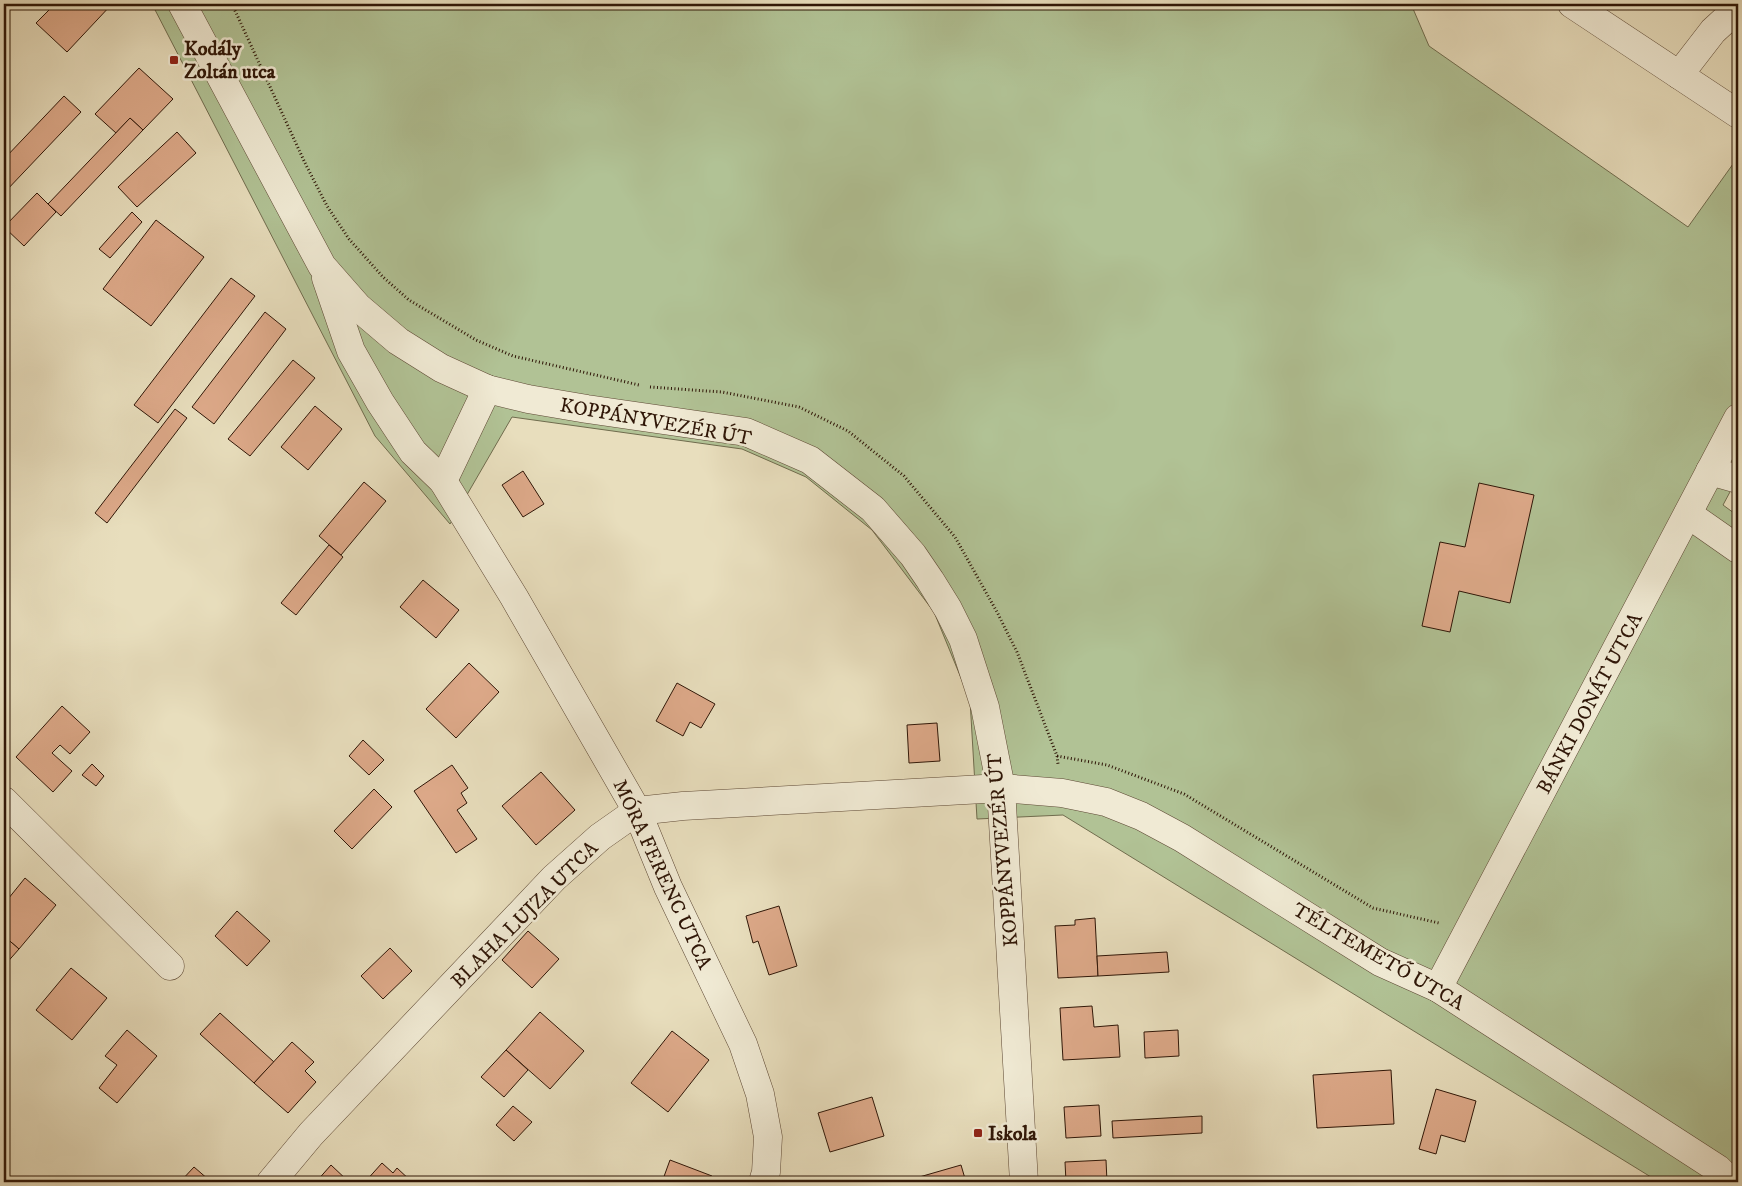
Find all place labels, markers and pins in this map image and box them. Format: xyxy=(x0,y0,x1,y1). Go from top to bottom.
place label: Kodály Zoltán utca xyxy=(184,37,276,85)
marker: Kodály Zoltán utca xyxy=(168,54,180,66)
place label: Iskola xyxy=(988,1122,1037,1147)
marker: Iskola xyxy=(972,1127,984,1139)

